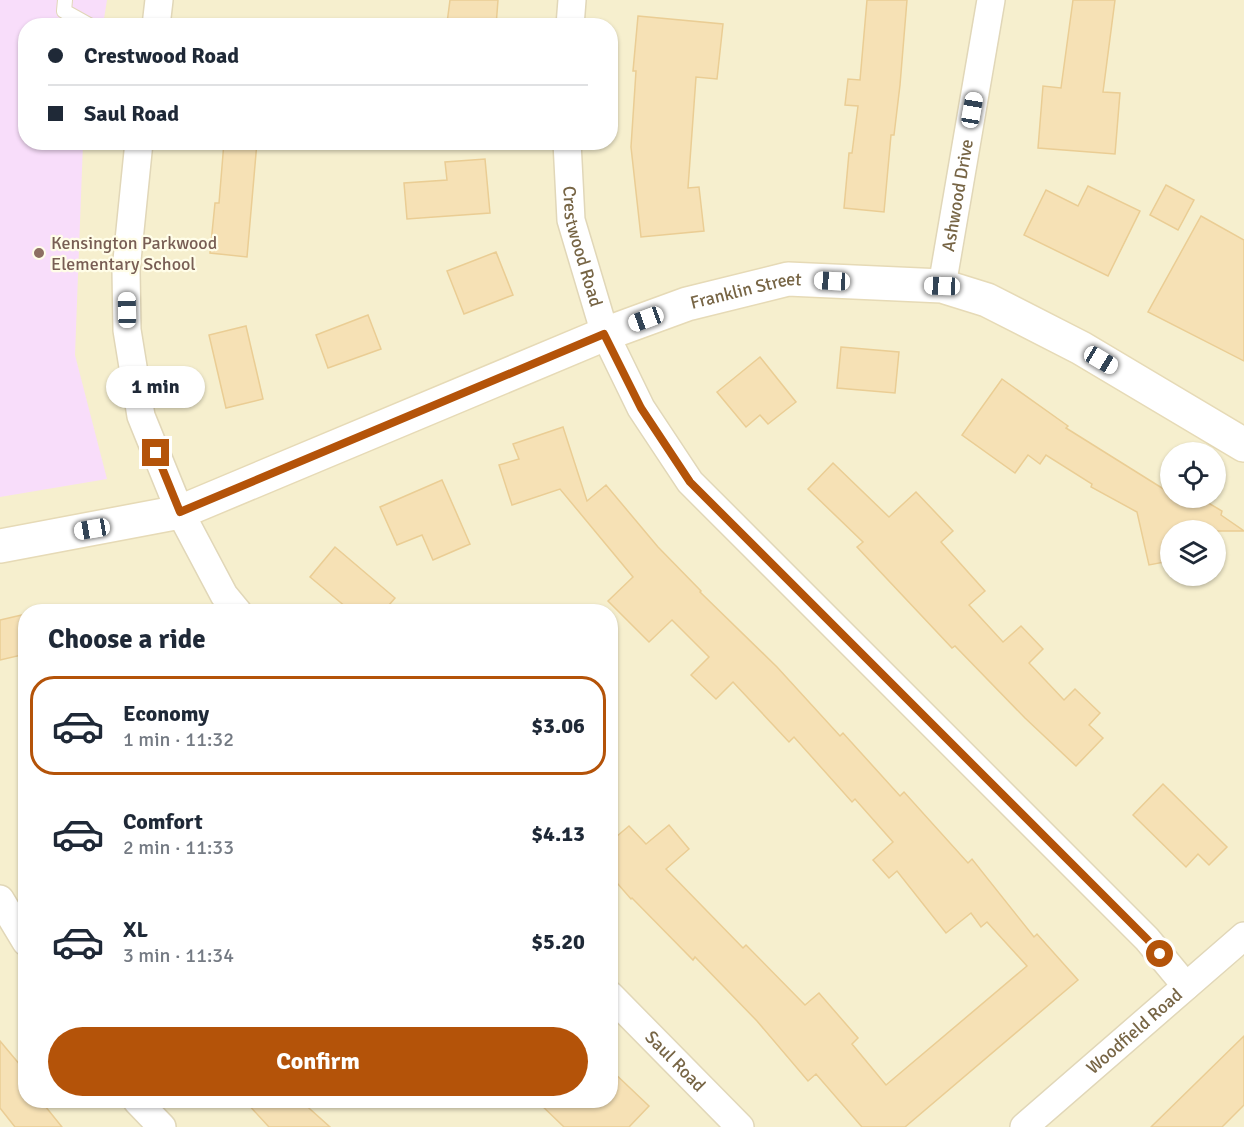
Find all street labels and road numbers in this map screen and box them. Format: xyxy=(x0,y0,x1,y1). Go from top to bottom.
street label: Ashwood Drive xyxy=(937,137,978,253)
street label: Crestwood Road xyxy=(558,185,607,309)
street label: Franklin Street xyxy=(688,268,802,314)
street label: Woodfield Road xyxy=(1082,984,1187,1079)
street label: Saul Road xyxy=(640,1026,710,1096)

